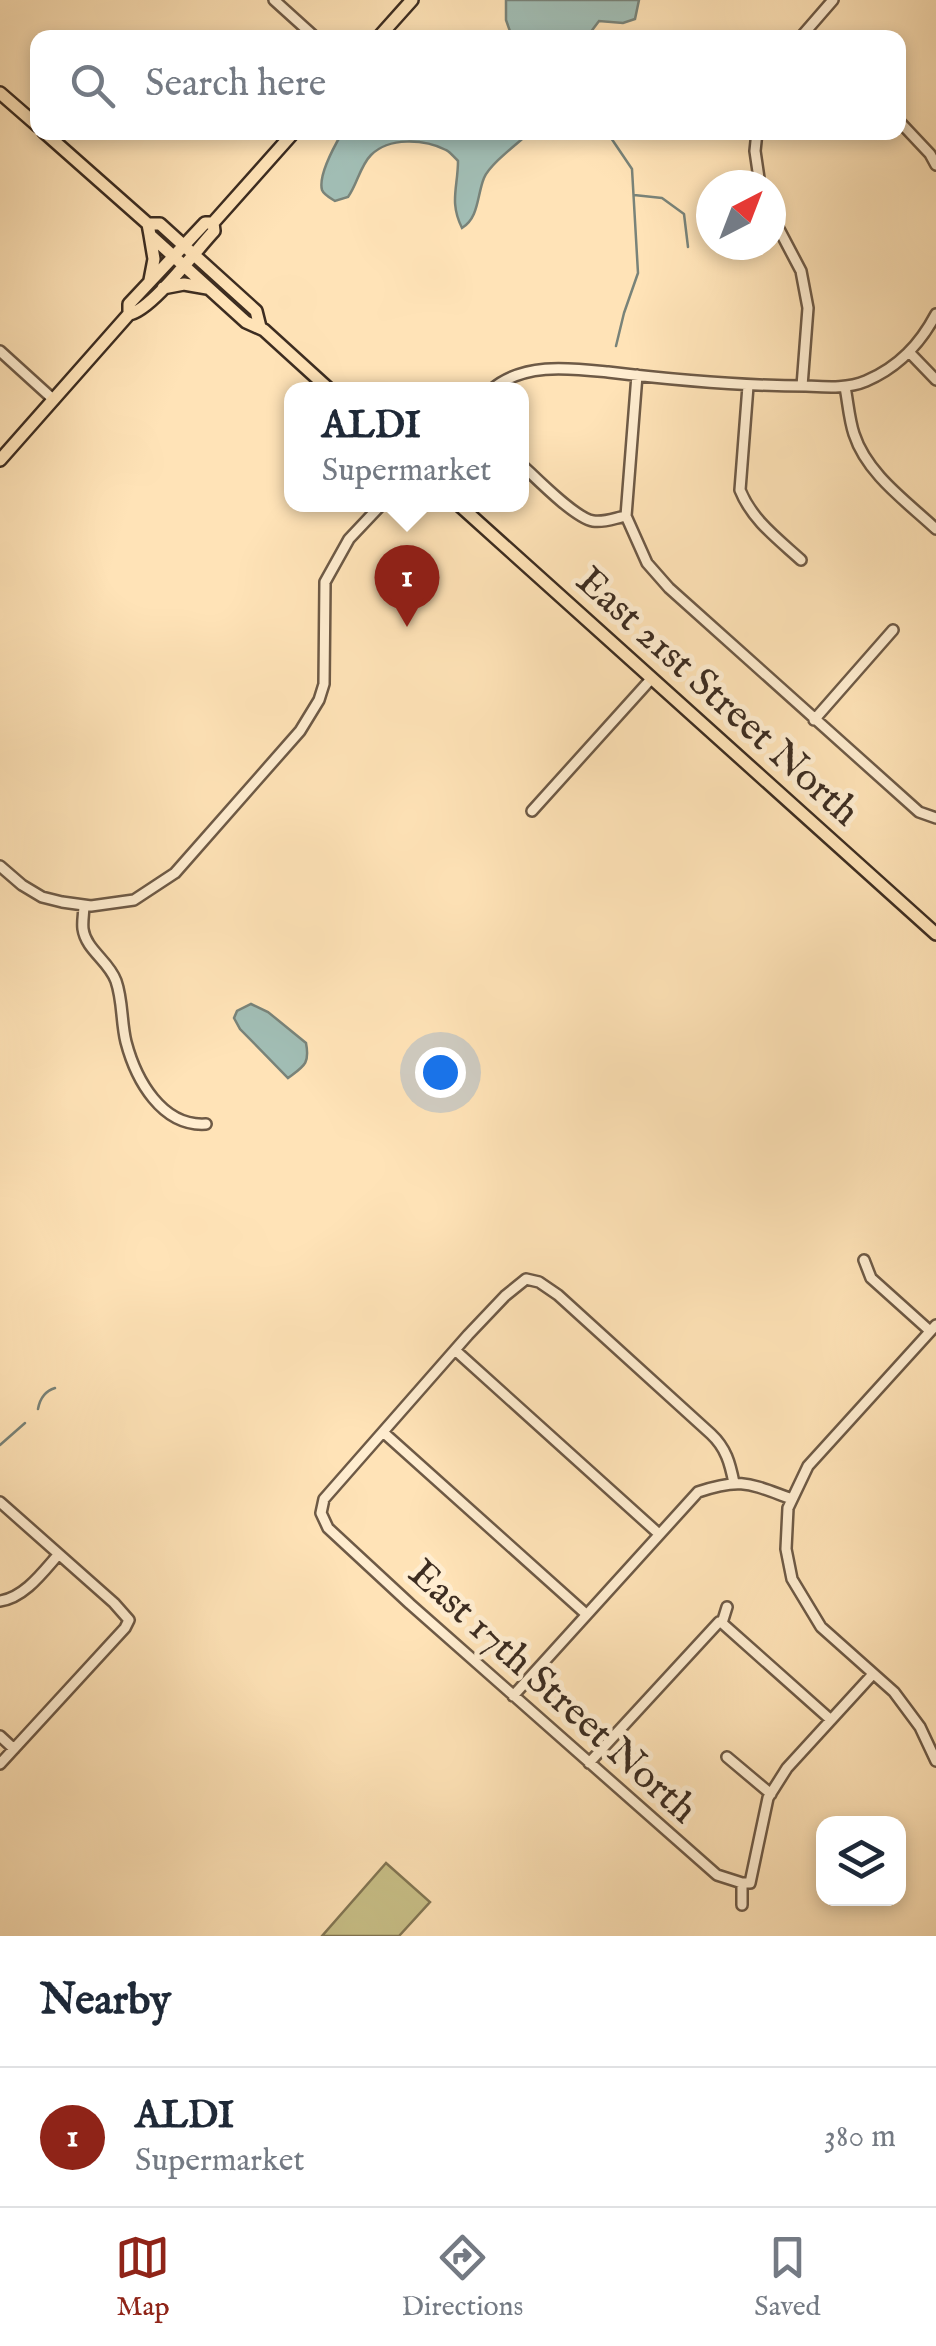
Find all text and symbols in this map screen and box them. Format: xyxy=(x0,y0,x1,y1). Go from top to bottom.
search box xyxy=(30,30,906,140)
icon: search xyxy=(65,58,120,113)
text: Search here xyxy=(145,61,326,109)
north arrow xyxy=(696,170,786,260)
popup xyxy=(284,382,529,512)
text: ALDI xyxy=(322,403,421,451)
text: Supermarket xyxy=(322,451,491,492)
pin: 1 xyxy=(374,544,440,627)
street label: East 21st Street North xyxy=(564,557,869,838)
your location xyxy=(415,1047,466,1098)
street label: East 17th Street North xyxy=(397,1549,707,1836)
map controls xyxy=(816,1816,906,1906)
button: layers xyxy=(816,1816,906,1906)
text: Nearby xyxy=(40,1975,171,2028)
text: ALDI xyxy=(135,2093,234,2141)
text: 1 xyxy=(67,2117,78,2158)
text: 380 m xyxy=(824,2117,896,2158)
text: Supermarket xyxy=(135,2141,305,2182)
tab: Map xyxy=(115,2230,170,2325)
tab: Directions xyxy=(401,2230,523,2325)
tab: Saved xyxy=(754,2230,821,2325)

